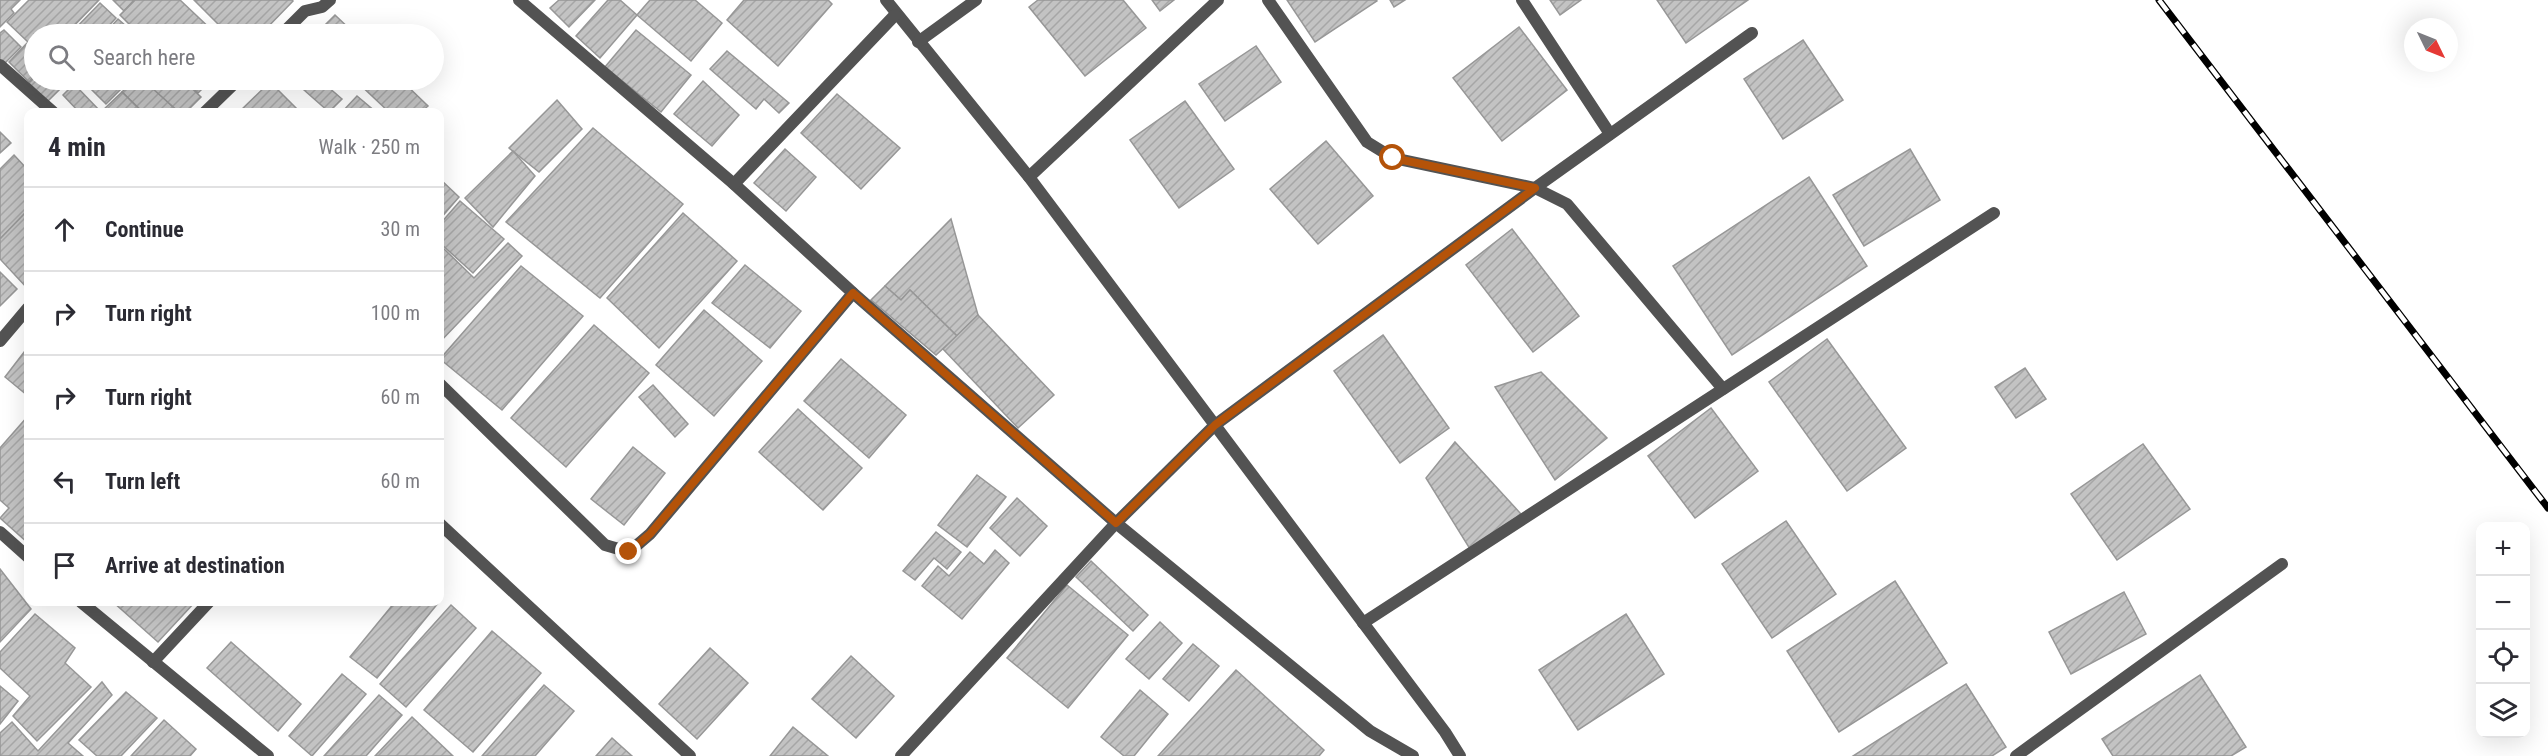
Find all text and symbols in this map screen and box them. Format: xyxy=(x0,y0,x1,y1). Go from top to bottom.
north arrow xyxy=(2404,18,2458,72)
search box xyxy=(24,24,444,90)
icon: search xyxy=(45,41,78,74)
text: Search here xyxy=(93,45,195,70)
text: 4 min xyxy=(48,132,106,162)
text: Walk · 250 m xyxy=(319,135,420,159)
route start xyxy=(1379,144,1405,170)
icon: ahead xyxy=(48,213,81,246)
text: Continue xyxy=(105,217,184,242)
text: 30 m xyxy=(381,217,420,241)
icon: right xyxy=(48,297,81,330)
text: Turn right xyxy=(105,301,192,326)
text: 100 m xyxy=(371,301,420,325)
icon: right xyxy=(48,381,81,414)
text: Turn right xyxy=(105,385,192,410)
text: 60 m xyxy=(381,385,420,409)
icon: left xyxy=(48,465,81,498)
text: Turn left xyxy=(105,469,180,494)
text: 60 m xyxy=(381,469,420,493)
map controls xyxy=(2476,522,2530,738)
button: + xyxy=(2476,522,2530,576)
route end xyxy=(615,538,641,564)
icon: arrive xyxy=(48,549,81,582)
text: Arrive at destination xyxy=(105,553,285,578)
button: − xyxy=(2476,576,2530,630)
button: locate xyxy=(2476,630,2530,684)
button: layers xyxy=(2476,684,2530,738)

